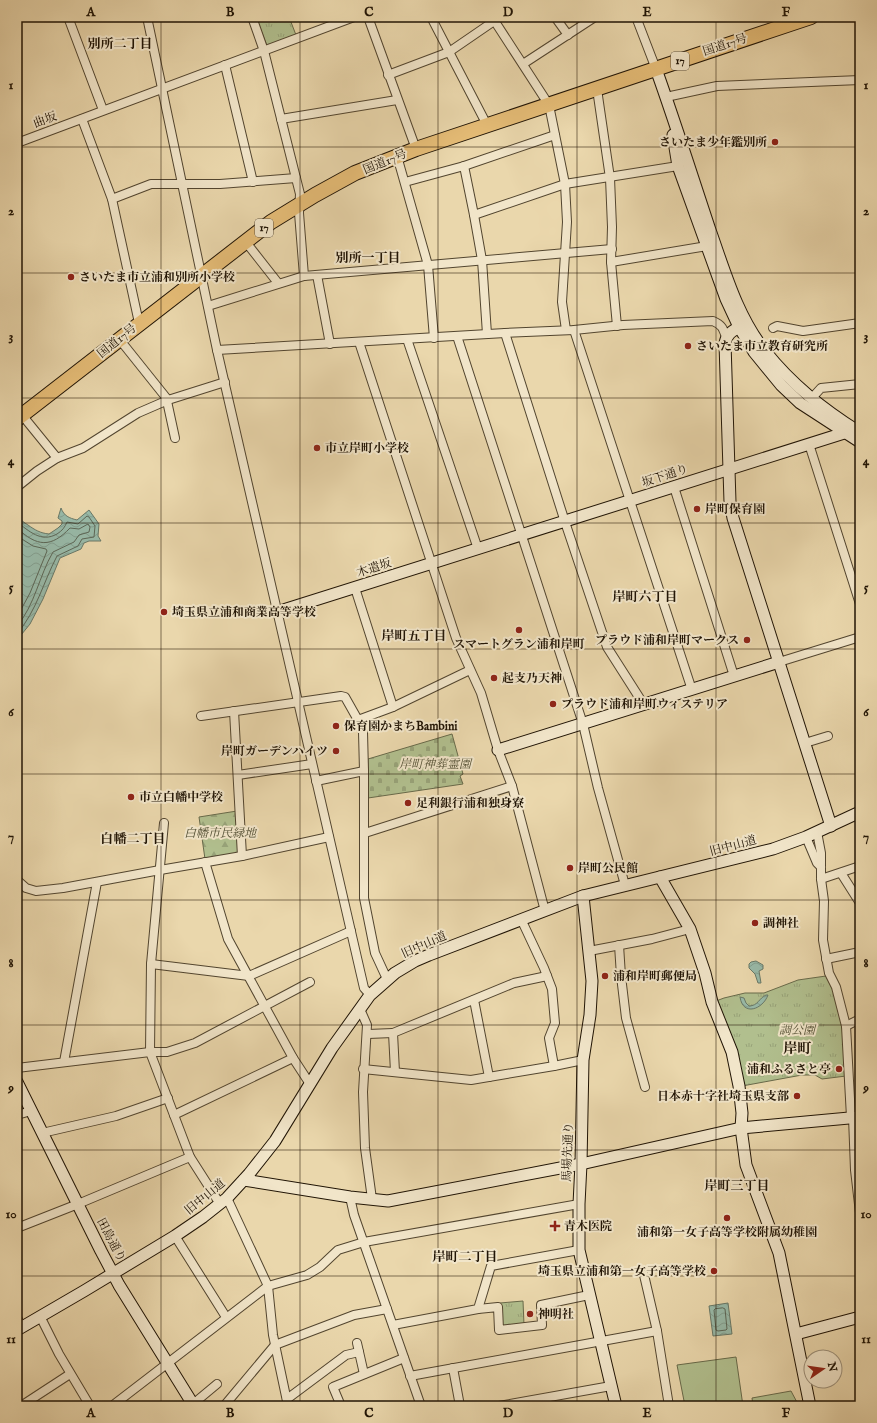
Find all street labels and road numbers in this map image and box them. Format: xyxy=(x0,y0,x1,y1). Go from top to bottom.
street label: 国道17号 xyxy=(701,31,749,59)
road number: 17 xyxy=(671,52,689,70)
street label: 曲坂 xyxy=(31,109,59,131)
street label: 国道17号 xyxy=(361,146,409,178)
road number: 17 xyxy=(255,219,273,237)
street label: 国道17号 xyxy=(94,321,140,361)
street label: 坂下通り xyxy=(640,461,690,491)
street label: 木遣坂 xyxy=(355,555,393,581)
street label: 旧中山道 xyxy=(708,833,758,859)
street label: 旧中山道 xyxy=(399,928,449,962)
street label: 馬場先通り xyxy=(559,1122,577,1182)
street label: 旧中山道 xyxy=(182,1176,228,1218)
street label: 田島通り xyxy=(93,1215,129,1265)

